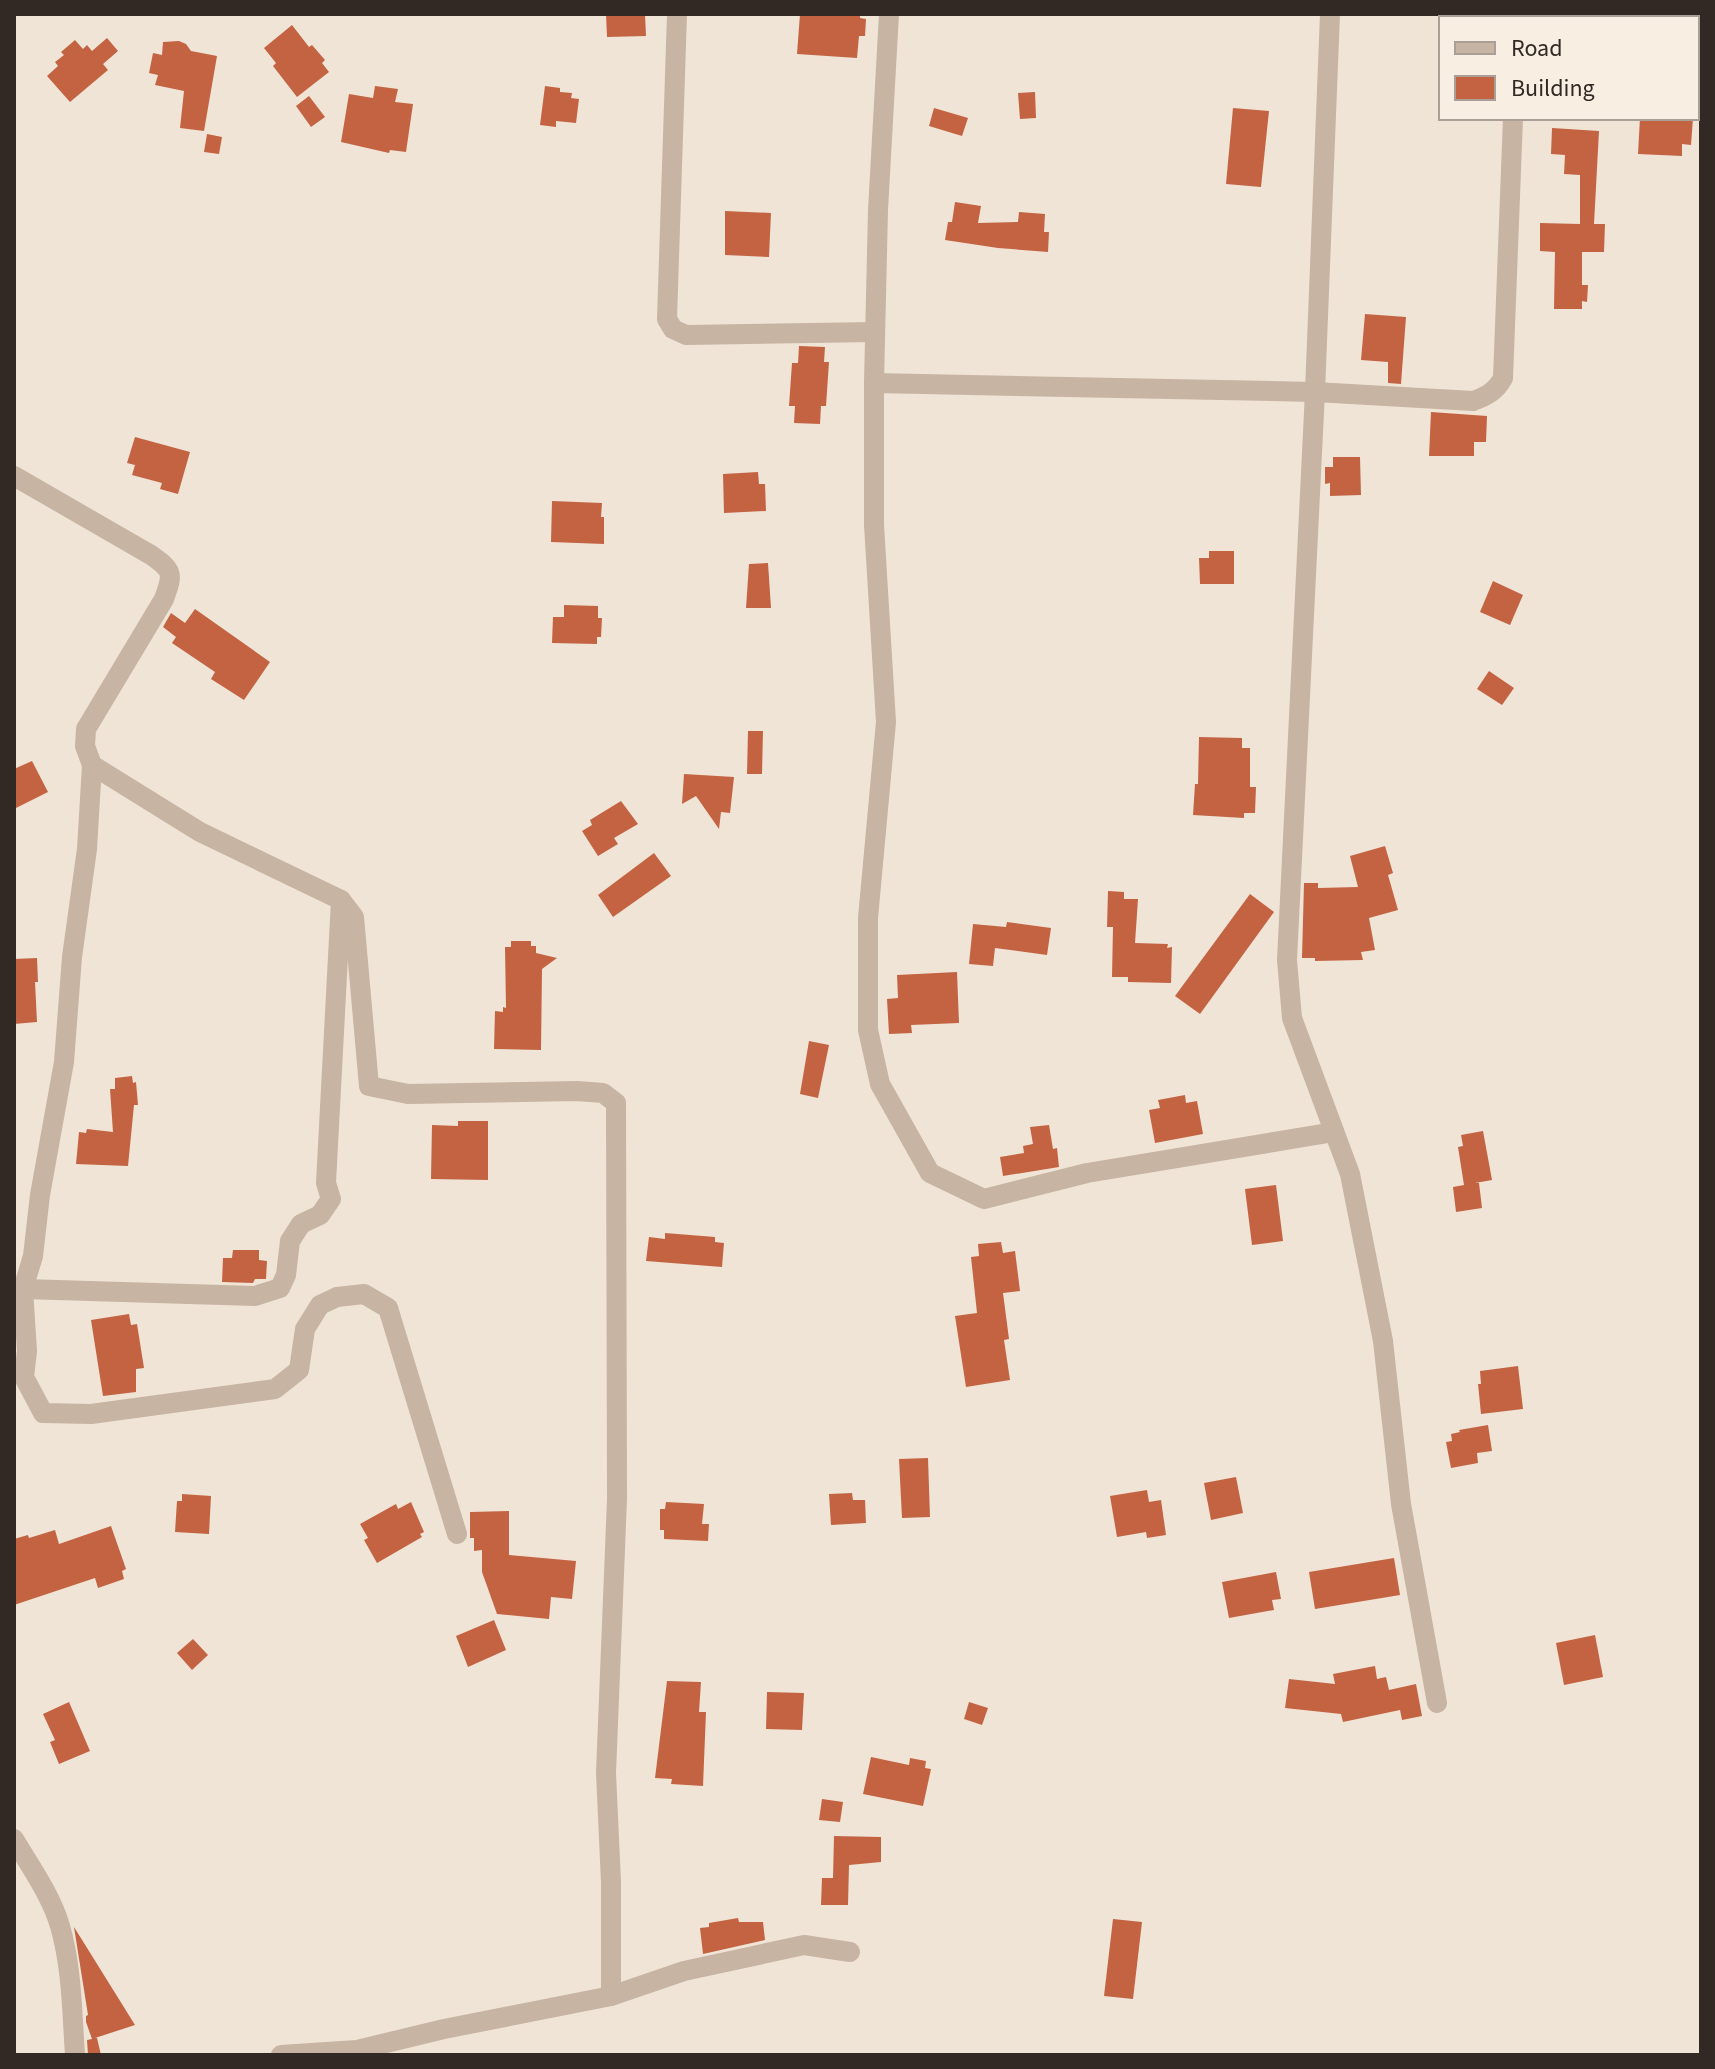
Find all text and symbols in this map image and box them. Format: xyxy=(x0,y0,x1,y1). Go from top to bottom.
legend xyxy=(1439,16,1699,120)
text: Road xyxy=(1511,31,1563,66)
text: Building xyxy=(1511,71,1595,106)

